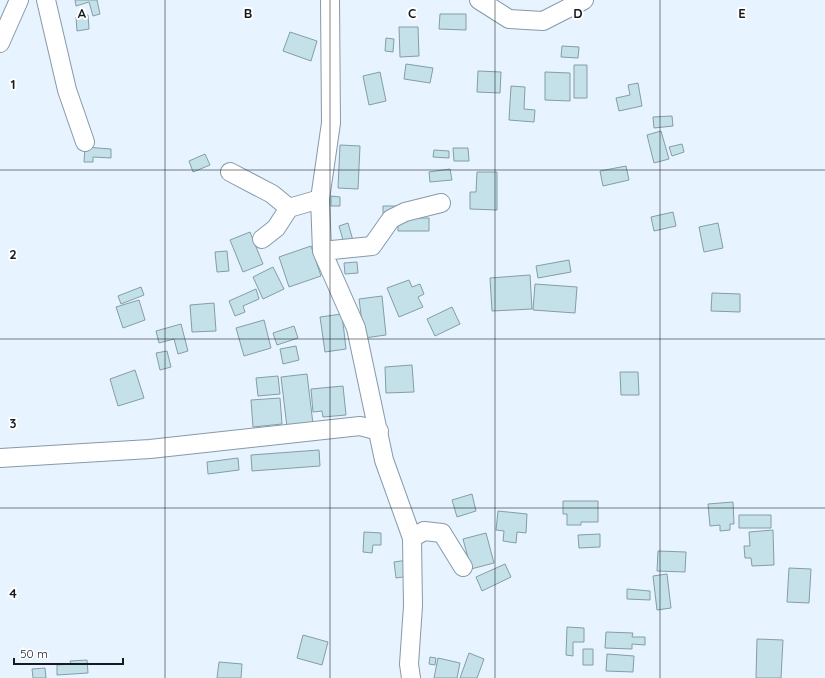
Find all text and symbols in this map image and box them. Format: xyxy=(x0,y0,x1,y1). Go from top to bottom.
text: A xyxy=(78,5,87,21)
text: B xyxy=(244,5,252,21)
text: C xyxy=(408,5,416,21)
text: D xyxy=(573,5,583,21)
text: E xyxy=(738,5,746,21)
text: 1 xyxy=(10,76,16,92)
text: 2 xyxy=(9,246,17,262)
text: 3 xyxy=(10,415,17,431)
text: 4 xyxy=(9,585,17,601)
scale bar xyxy=(14,640,123,666)
text: 50 m xyxy=(20,646,48,661)

